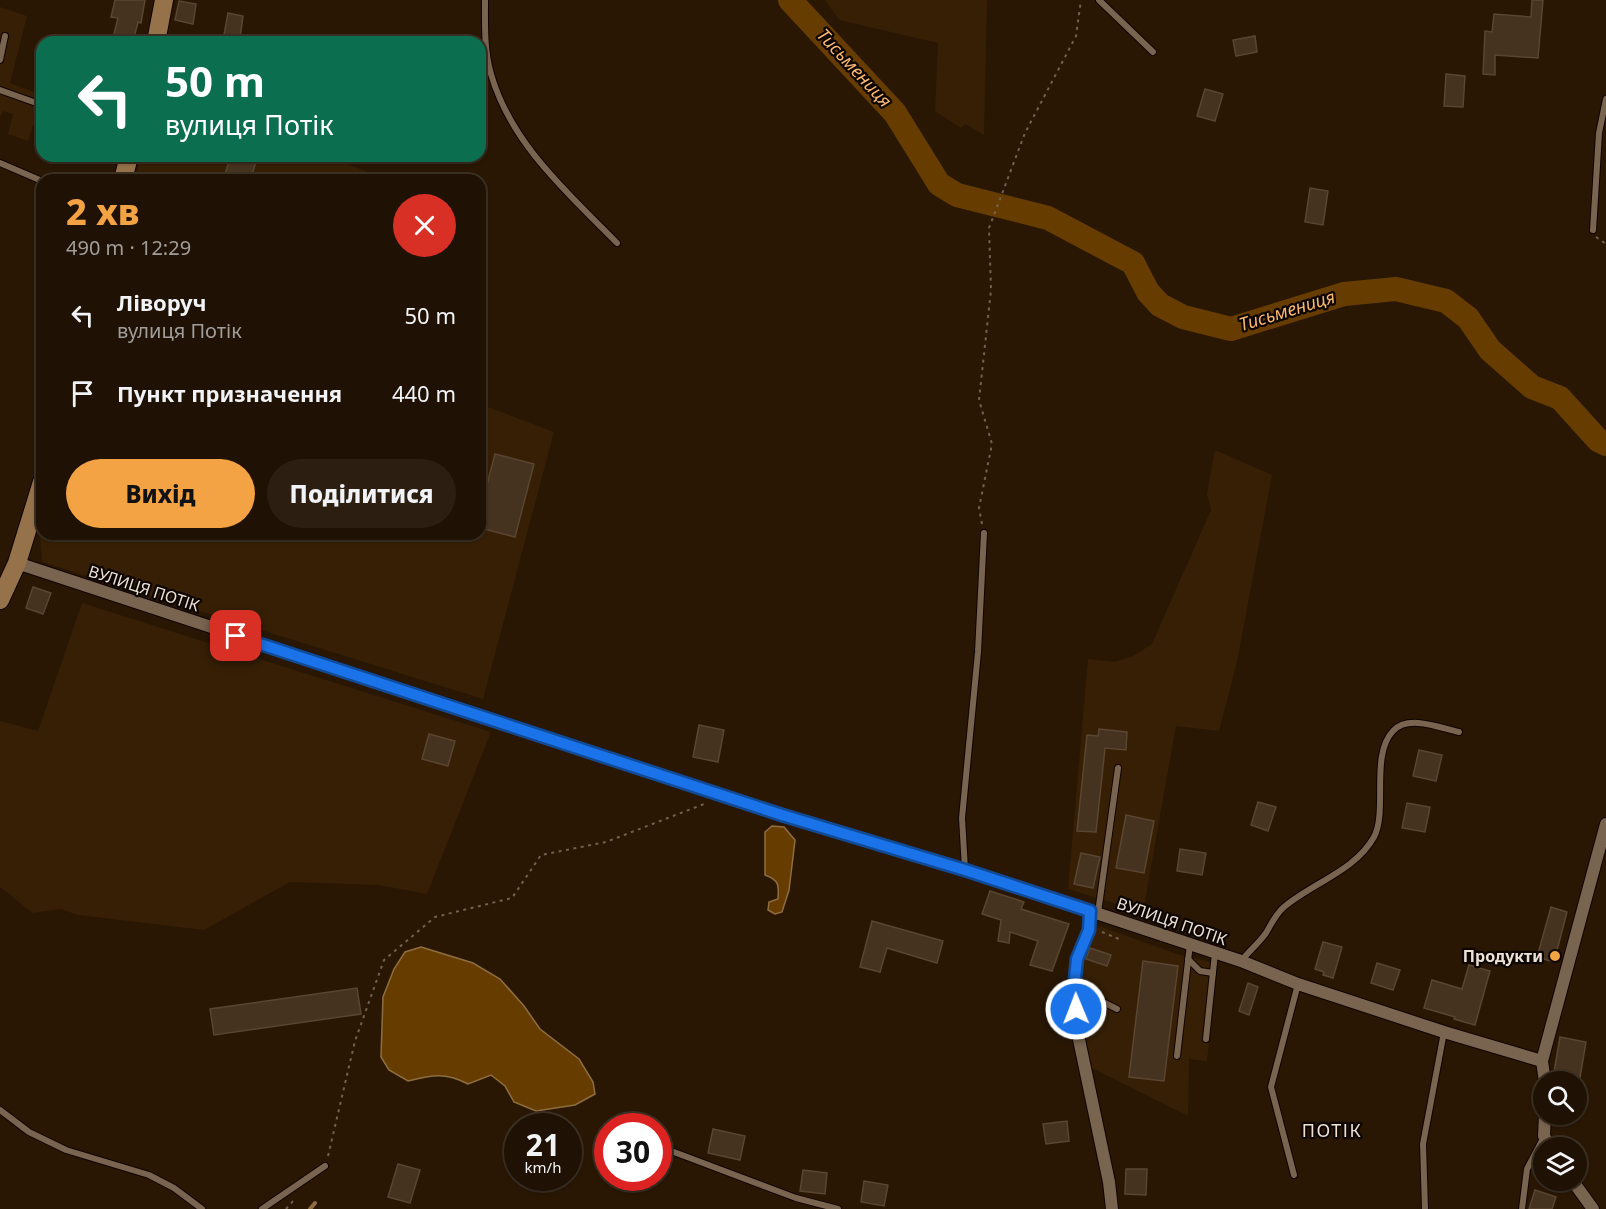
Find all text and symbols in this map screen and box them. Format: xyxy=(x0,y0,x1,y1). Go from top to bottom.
water label: Тисьмениця xyxy=(812,23,897,112)
text: 50 m xyxy=(165,52,265,109)
icon: left xyxy=(66,60,144,138)
text: вулиця Потік xyxy=(165,106,334,143)
text: 2 хв xyxy=(66,187,139,236)
button: close xyxy=(393,194,456,257)
text: 490 m · 12:29 xyxy=(66,234,191,261)
water label: Тисьмениця xyxy=(1236,284,1338,336)
text: Ліворуч xyxy=(117,287,207,317)
icon: left xyxy=(66,299,99,332)
text: 50 m xyxy=(405,300,456,330)
text: вулиця Потік xyxy=(117,317,242,344)
icon: arrive xyxy=(66,377,99,410)
text: Пункт призначення xyxy=(117,378,342,408)
text: 440 m xyxy=(392,378,456,408)
button: Вихід xyxy=(66,459,255,528)
button: Поділитися xyxy=(267,459,456,528)
street label: ВУЛИЦЯ ПОТІК xyxy=(86,560,202,616)
pin xyxy=(210,610,261,661)
icon: arrive xyxy=(219,619,252,652)
street label: ВУЛИЦЯ ПОТІК xyxy=(1114,892,1230,950)
place label: Продукти xyxy=(1463,945,1543,967)
marker: Продукти xyxy=(1548,949,1562,963)
position arrow xyxy=(1044,977,1108,1041)
map controls xyxy=(1533,1071,1587,1191)
button: search xyxy=(1533,1071,1587,1125)
speed limit sign: 30 xyxy=(594,1113,672,1191)
district label: ПОТІК xyxy=(1302,1118,1362,1142)
text: 21 xyxy=(526,1124,560,1165)
button: layers xyxy=(1533,1137,1587,1191)
text: km/h xyxy=(525,1157,561,1177)

